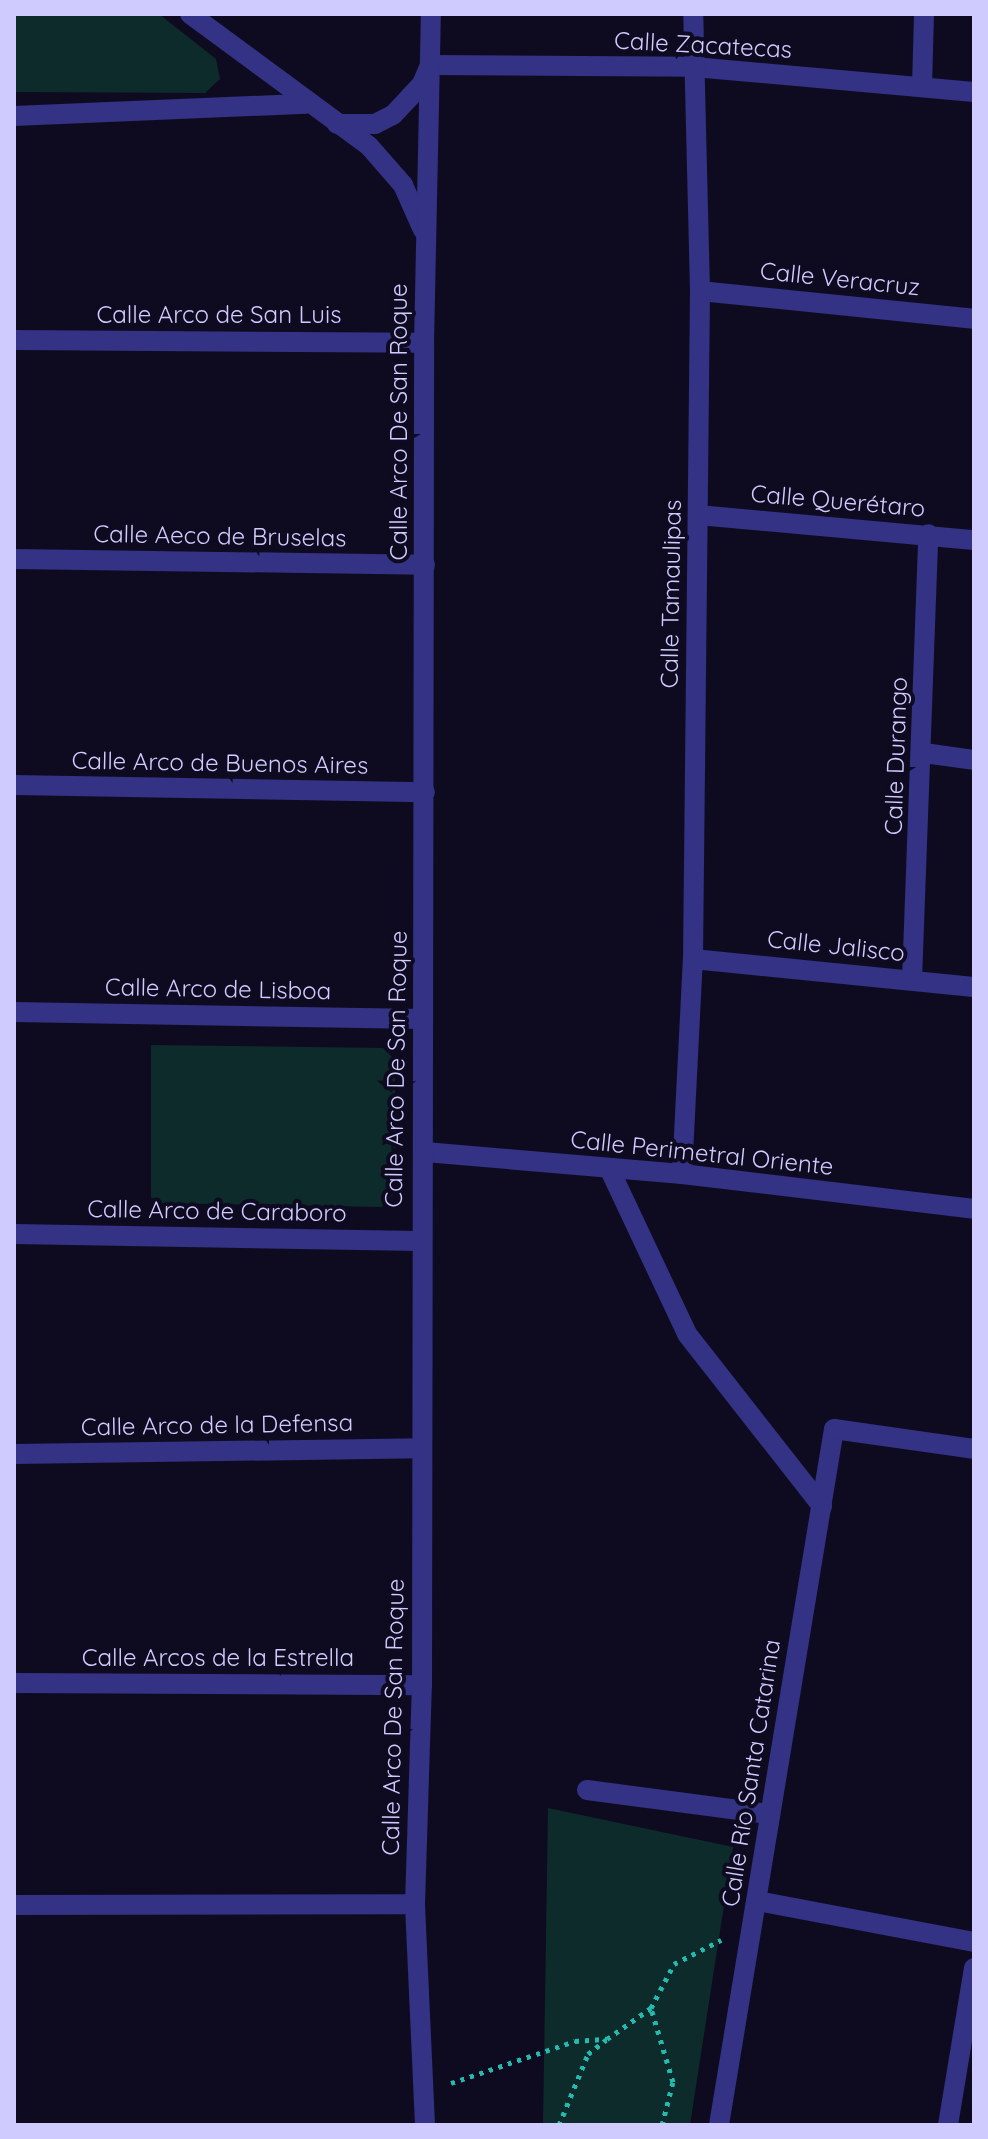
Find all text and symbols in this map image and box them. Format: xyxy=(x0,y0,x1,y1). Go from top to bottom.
street label: Calle Zacatecas xyxy=(613,26,793,64)
street label: Calle Veracruz xyxy=(759,256,921,302)
street label: Calle Arco De San Roque xyxy=(385,283,413,561)
street label: Calle Arco de San Luis xyxy=(97,301,341,329)
street label: Calle Querétaro xyxy=(750,479,926,523)
street label: Calle Tamaulipas xyxy=(655,499,687,689)
street label: Calle Aeco de Bruselas xyxy=(93,519,347,553)
street label: Calle Durango xyxy=(879,676,913,836)
street label: Calle Arco de Buenos Aires xyxy=(71,746,369,780)
street label: Calle Jalisco xyxy=(766,924,906,968)
street label: Calle Arco De San Roque xyxy=(379,930,413,1208)
street label: Calle Arco de Lisboa xyxy=(105,973,331,1005)
street label: Calle Perimetral Oriente xyxy=(569,1125,835,1181)
street label: Calle Arco de Caraboro xyxy=(87,1194,347,1228)
street label: Calle Arco de la Defensa xyxy=(81,1408,353,1442)
street label: Calle Arco De San Roque xyxy=(376,1578,410,1856)
street label: Calle Río Santa Catarina xyxy=(716,1637,786,1909)
street label: Calle Arcos de la Estrella xyxy=(82,1644,354,1672)

